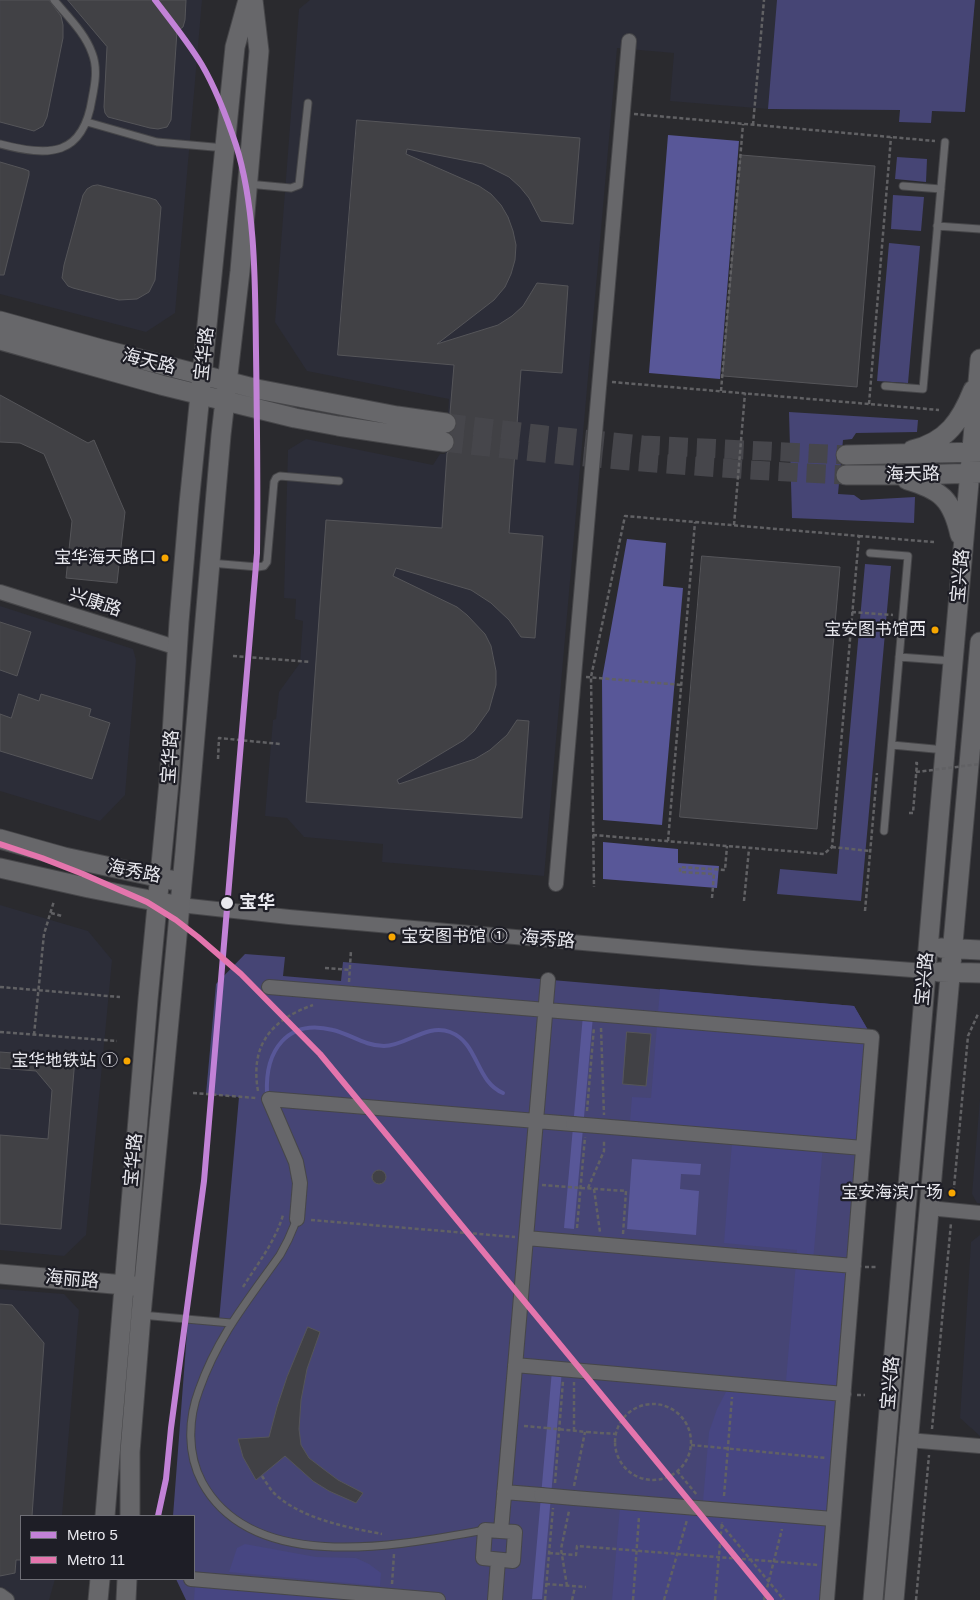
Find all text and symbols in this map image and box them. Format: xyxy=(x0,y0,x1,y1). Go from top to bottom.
street label: 宝华路 xyxy=(191,326,219,382)
street label: 海天路 xyxy=(120,345,178,379)
street label: 海天路 xyxy=(886,464,940,486)
place label: 宝华海天路口 xyxy=(54,548,156,568)
street label: 宝兴路 xyxy=(948,548,974,604)
marker: 宝华海天路口 xyxy=(160,553,170,563)
street label: 兴康路 xyxy=(66,584,124,622)
place label: 宝安图书馆西 xyxy=(824,620,926,640)
marker: 宝安图书馆西 xyxy=(930,625,940,635)
street label: 宝华路 xyxy=(158,729,184,785)
street label: 海秀路 xyxy=(105,856,163,888)
place label: 宝华 xyxy=(239,892,275,914)
marker: 宝华 xyxy=(219,895,235,911)
place label: 宝安图书馆 ① xyxy=(401,927,508,947)
street label: 海秀路 xyxy=(520,927,576,953)
marker: 宝安图书馆 ① xyxy=(387,932,397,942)
street label: 宝兴路 xyxy=(912,951,938,1007)
place label: 宝华地铁站 ① xyxy=(11,1051,118,1071)
marker: 宝华地铁站 ① xyxy=(122,1056,132,1066)
street label: 宝华路 xyxy=(121,1132,147,1188)
place label: 宝安海滨广场 xyxy=(841,1183,943,1203)
marker: 宝安海滨广场 xyxy=(947,1188,957,1198)
street label: 海丽路 xyxy=(44,1267,100,1293)
street label: 宝兴路 xyxy=(878,1355,904,1411)
legend xyxy=(20,1515,195,1580)
text: Metro 5 xyxy=(67,1526,118,1543)
text: Metro 11 xyxy=(67,1551,125,1568)

